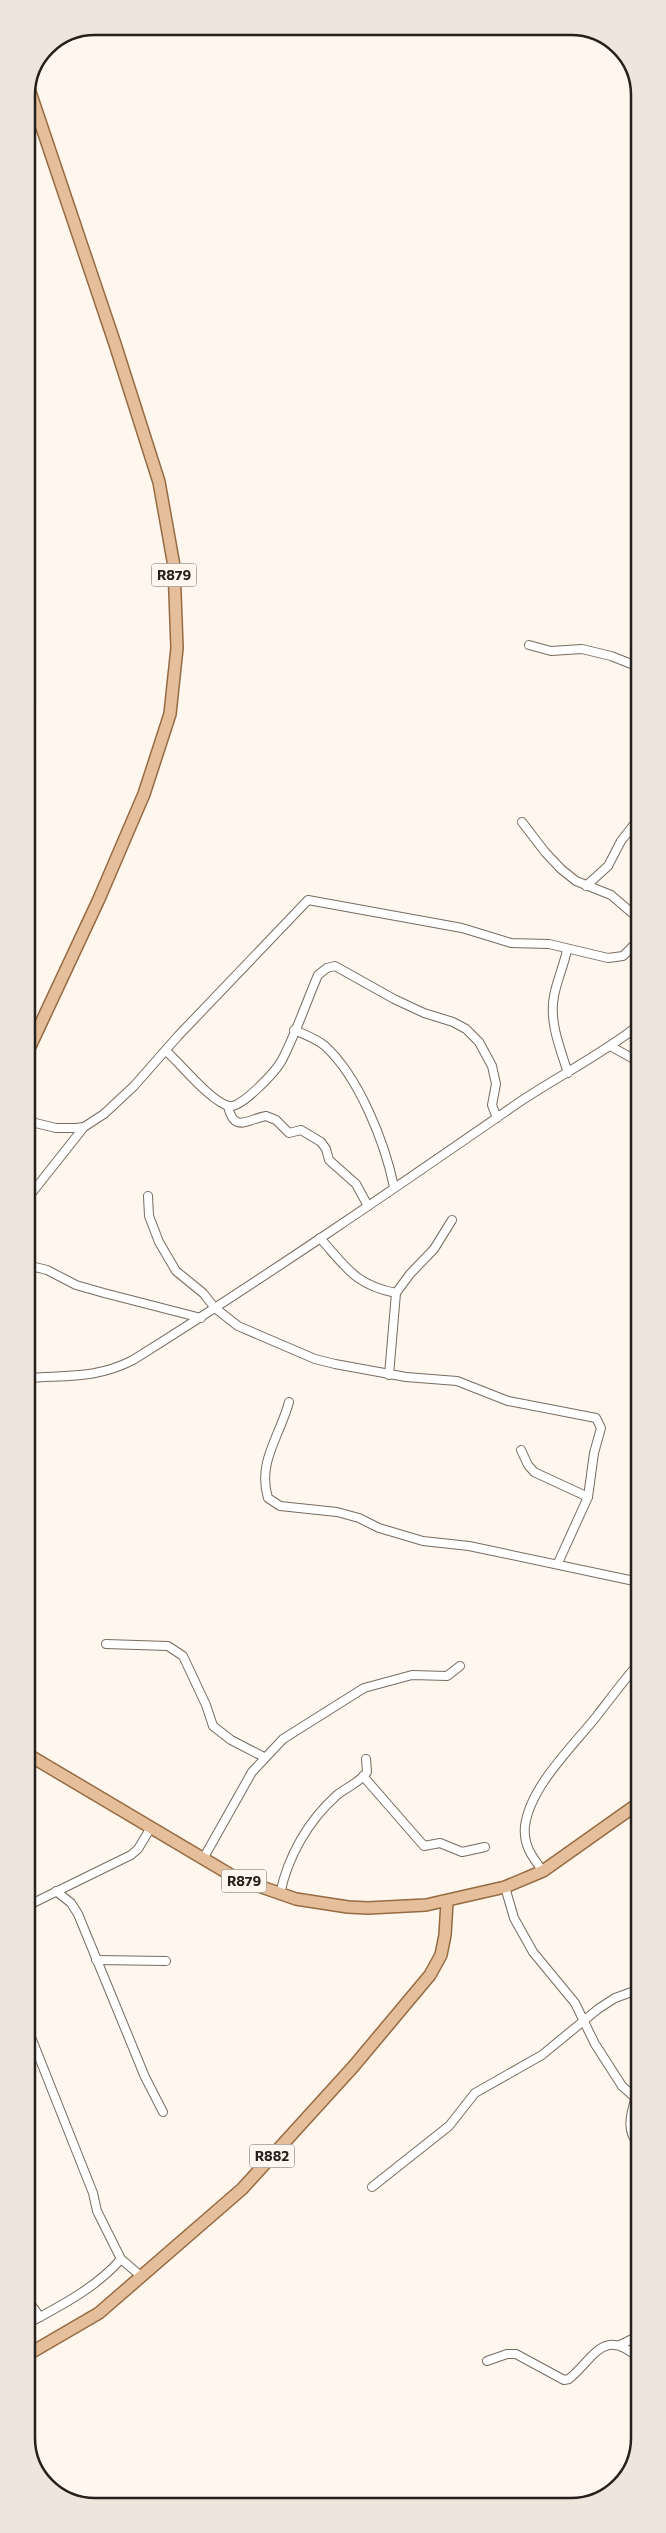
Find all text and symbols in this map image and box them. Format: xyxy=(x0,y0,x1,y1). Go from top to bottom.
road number: R879 xyxy=(152,564,196,586)
road number: R879 xyxy=(222,1870,266,1892)
road number: R882 xyxy=(250,2144,294,2168)

